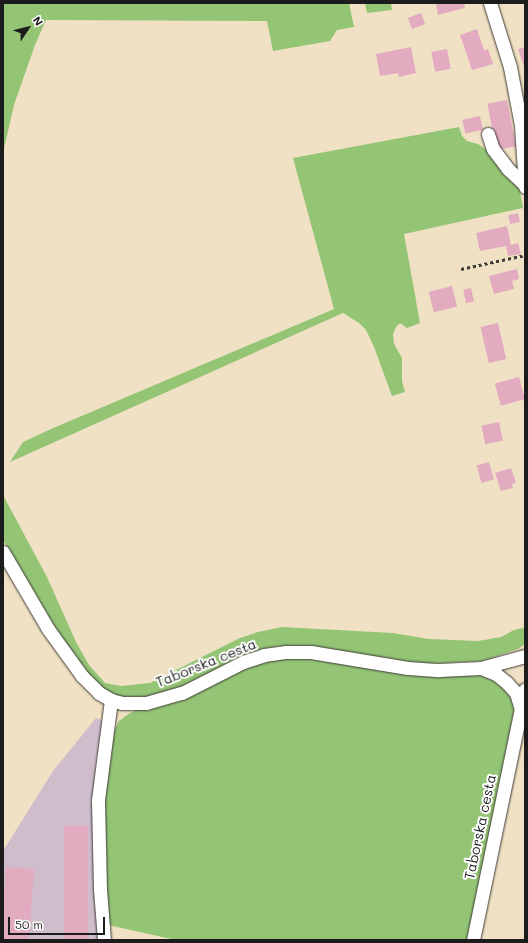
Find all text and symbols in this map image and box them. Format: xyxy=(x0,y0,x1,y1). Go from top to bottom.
north arrow xyxy=(8,8,48,48)
text: N xyxy=(30,13,47,29)
street label: Taborska cesta xyxy=(153,635,259,691)
street label: Taborska cesta xyxy=(461,773,499,881)
scale bar xyxy=(10,909,107,935)
text: 50 m xyxy=(15,916,43,932)

